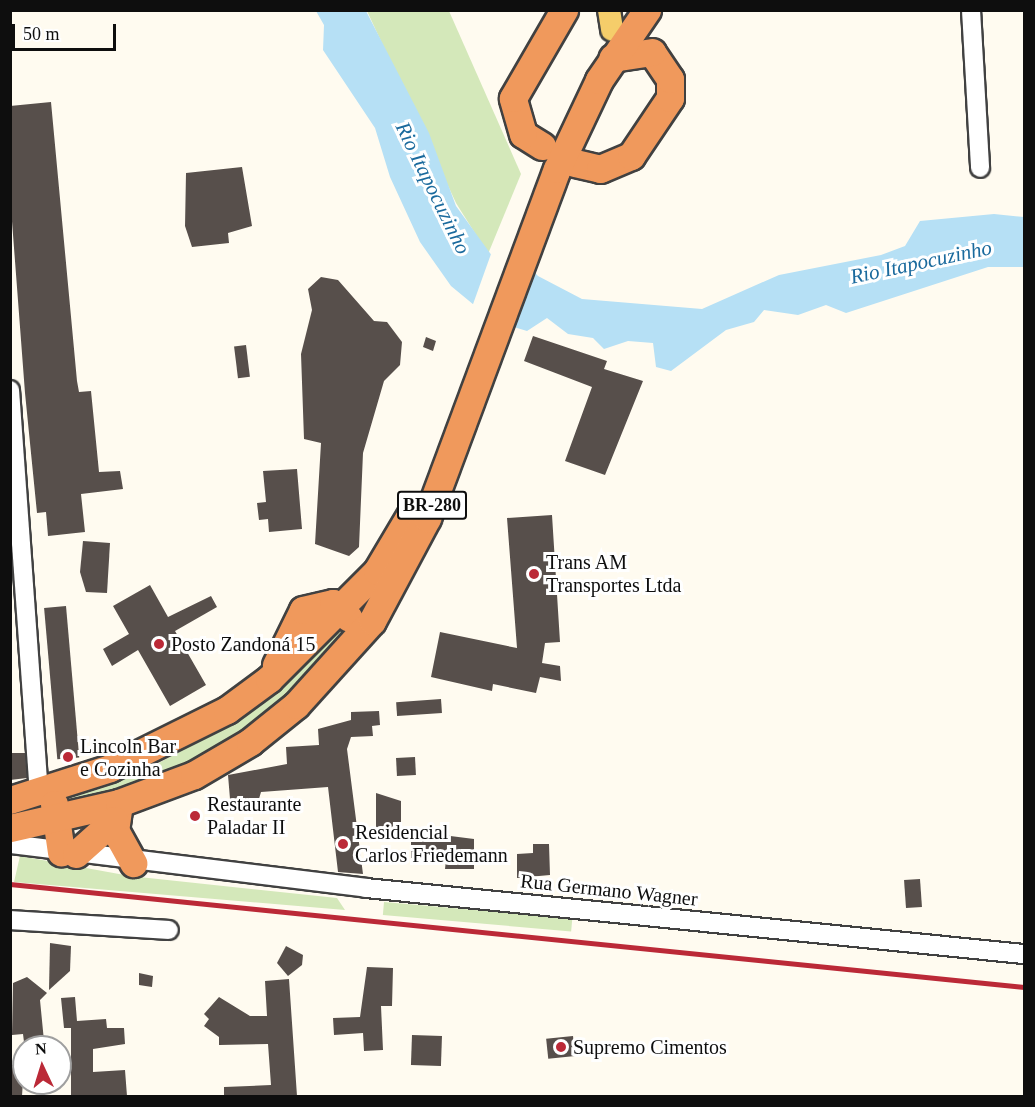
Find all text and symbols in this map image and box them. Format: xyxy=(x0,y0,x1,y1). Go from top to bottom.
scale bar xyxy=(15,12,118,50)
text: 50 m xyxy=(23,24,60,44)
water label: Rio Itapocuzinho xyxy=(390,118,476,258)
water label: Rio Itapocuzinho xyxy=(848,235,994,289)
road number: BR-280 xyxy=(396,490,468,520)
place label: Trans AM Transportes Ltda xyxy=(546,550,681,597)
marker: Trans AM Transportes Ltda xyxy=(527,567,541,581)
place label: Posto Zandoná 15 xyxy=(171,632,315,656)
marker: Posto Zandoná 15 xyxy=(152,637,166,651)
place label: Lincoln Bar e Cozinha xyxy=(80,734,176,781)
marker: Lincoln Bar e Cozinha xyxy=(61,750,75,764)
place label: Restaurante Paladar II xyxy=(207,792,301,839)
marker: Restaurante Paladar II xyxy=(188,809,202,823)
place label: Residencial Carlos Friedemann xyxy=(355,820,508,867)
marker: Residencial Carlos Friedemann xyxy=(336,837,350,851)
street label: Rua Germano Wagner xyxy=(519,869,699,911)
north arrow xyxy=(12,1035,72,1095)
place label: Supremo Cimentos xyxy=(573,1035,727,1059)
text: N xyxy=(34,1040,47,1057)
marker: Supremo Cimentos xyxy=(554,1040,568,1054)

